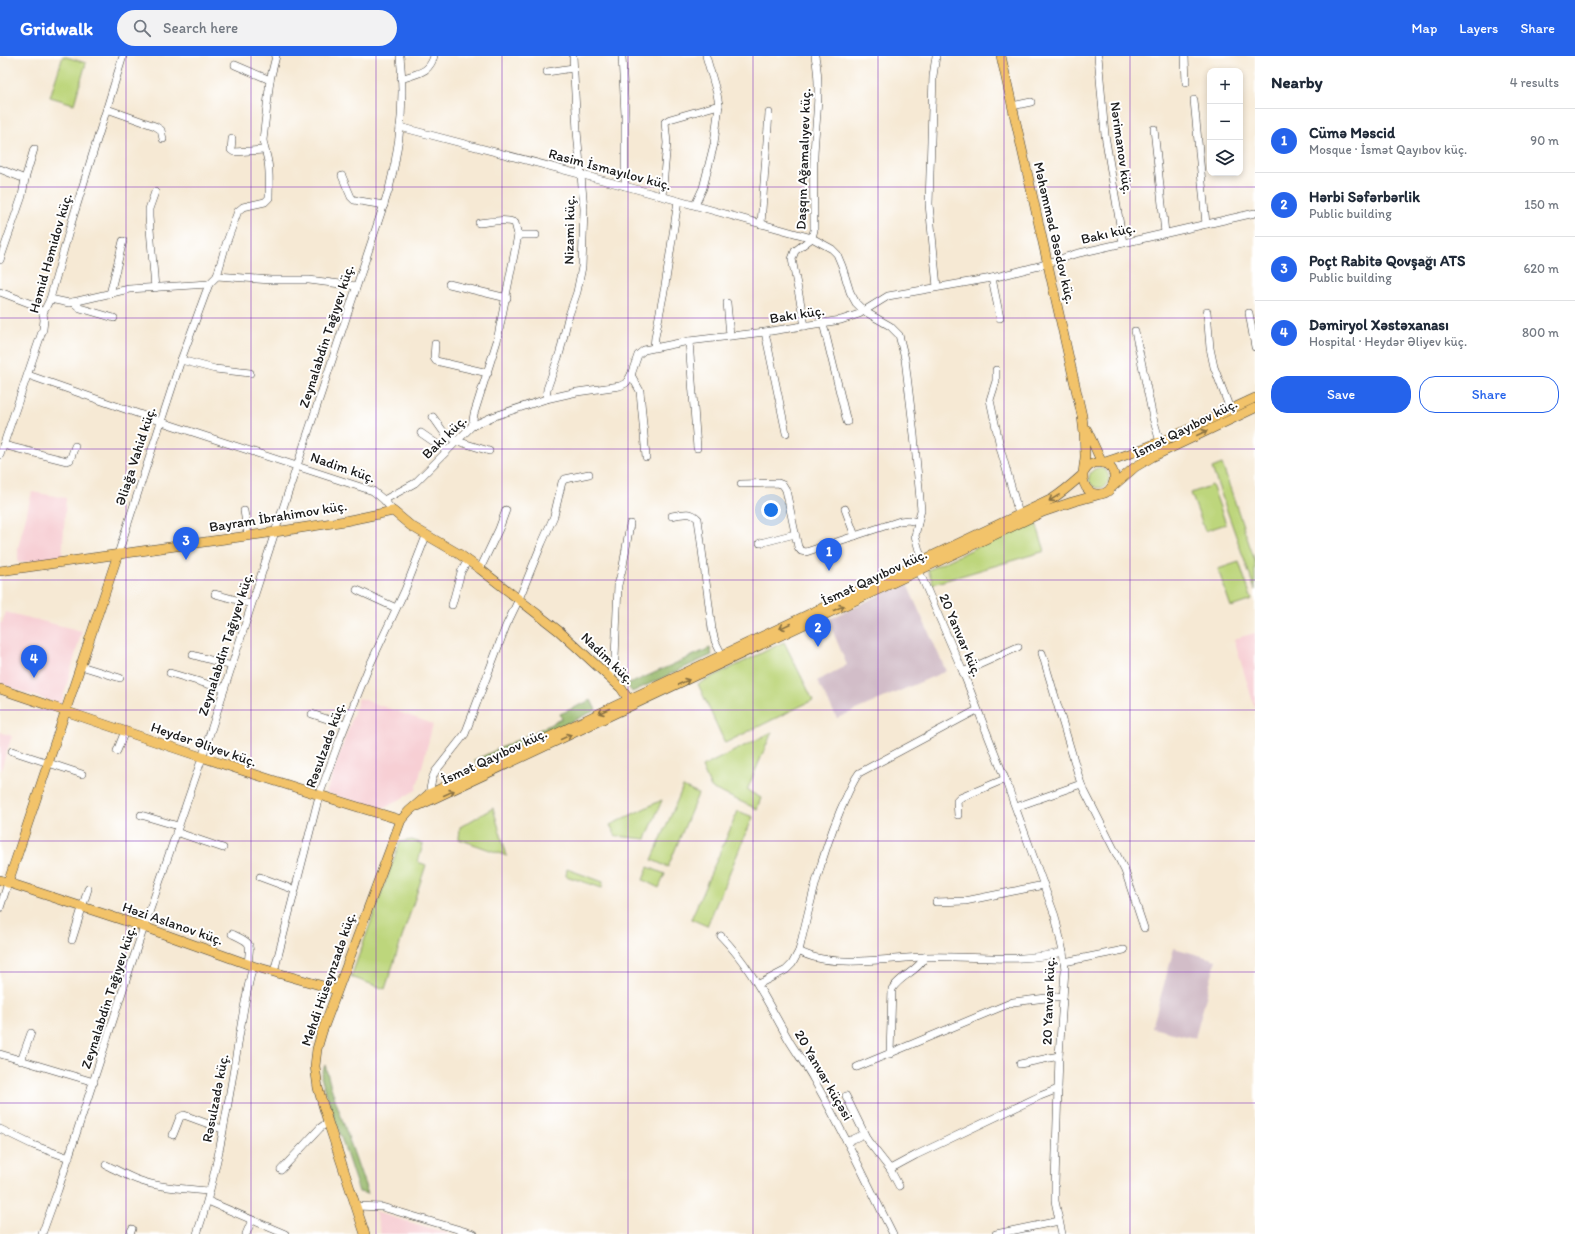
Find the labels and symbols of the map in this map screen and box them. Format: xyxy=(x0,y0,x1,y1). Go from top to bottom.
street label: Daşqın Ağamalıyev küç. xyxy=(793,88,814,230)
street label: Nərimanov küç. xyxy=(1107,101,1136,195)
street label: Rasim İsmayılov küç. xyxy=(547,145,673,194)
street label: Məhəmməd Əsədov küç. xyxy=(1030,160,1079,306)
street label: Həmid Həmidov küç. xyxy=(25,191,76,315)
street label: Nizami küç. xyxy=(560,195,579,265)
street label: Bakı küç. xyxy=(1079,219,1137,248)
street label: Zeynalabdin Tağıyev küç. xyxy=(295,262,358,410)
street label: Bakı küç. xyxy=(768,302,826,327)
street label: İsmət Qayıbov küç. xyxy=(1130,395,1240,462)
street label: Əliağa Vahid küç. xyxy=(112,405,159,508)
street label: Bakı küç. xyxy=(419,412,470,463)
one-way arrow xyxy=(1196,429,1208,436)
street label: Nadim küç. xyxy=(308,448,378,486)
one-way arrow xyxy=(1048,494,1060,502)
street label: Bayram İbrahimov küç. xyxy=(208,497,348,536)
your location xyxy=(761,500,781,520)
pin: 3 xyxy=(173,527,199,560)
pin: 1 xyxy=(816,538,842,571)
street label: İsmət Qayıbov küç. xyxy=(819,545,930,609)
street label: Zeynalabdin Tağıyev küç. xyxy=(194,570,257,718)
street label: 20 Yanvar küç. xyxy=(935,591,986,679)
one-way arrow xyxy=(833,604,845,611)
pin: 2 xyxy=(805,614,831,647)
one-way arrow xyxy=(779,623,791,630)
street label: Nadim küç. xyxy=(577,629,638,688)
pin: 4 xyxy=(21,645,47,678)
one-way arrow xyxy=(677,678,689,685)
street label: Rəsulzadə küç. xyxy=(302,700,349,790)
one-way arrow xyxy=(598,708,610,715)
street label: Heydər Əliyev küç. xyxy=(149,718,259,771)
street label: İsmət Qayıbov küç. xyxy=(439,724,550,788)
one-way arrow xyxy=(560,733,572,740)
one-way arrow xyxy=(442,789,454,796)
street label: Həzi Aslanov küç. xyxy=(120,898,226,949)
street label: Mehdi Hüseynzadə küç. xyxy=(298,910,359,1048)
street label: Zeynalabdin Tağıyev küç. xyxy=(77,923,140,1071)
street label: 20 Yanvar küç. xyxy=(1038,957,1059,1046)
street label: 20 Yanvar küçəsi xyxy=(791,1027,856,1124)
street label: Rəsulzadə küç. xyxy=(199,1052,232,1144)

